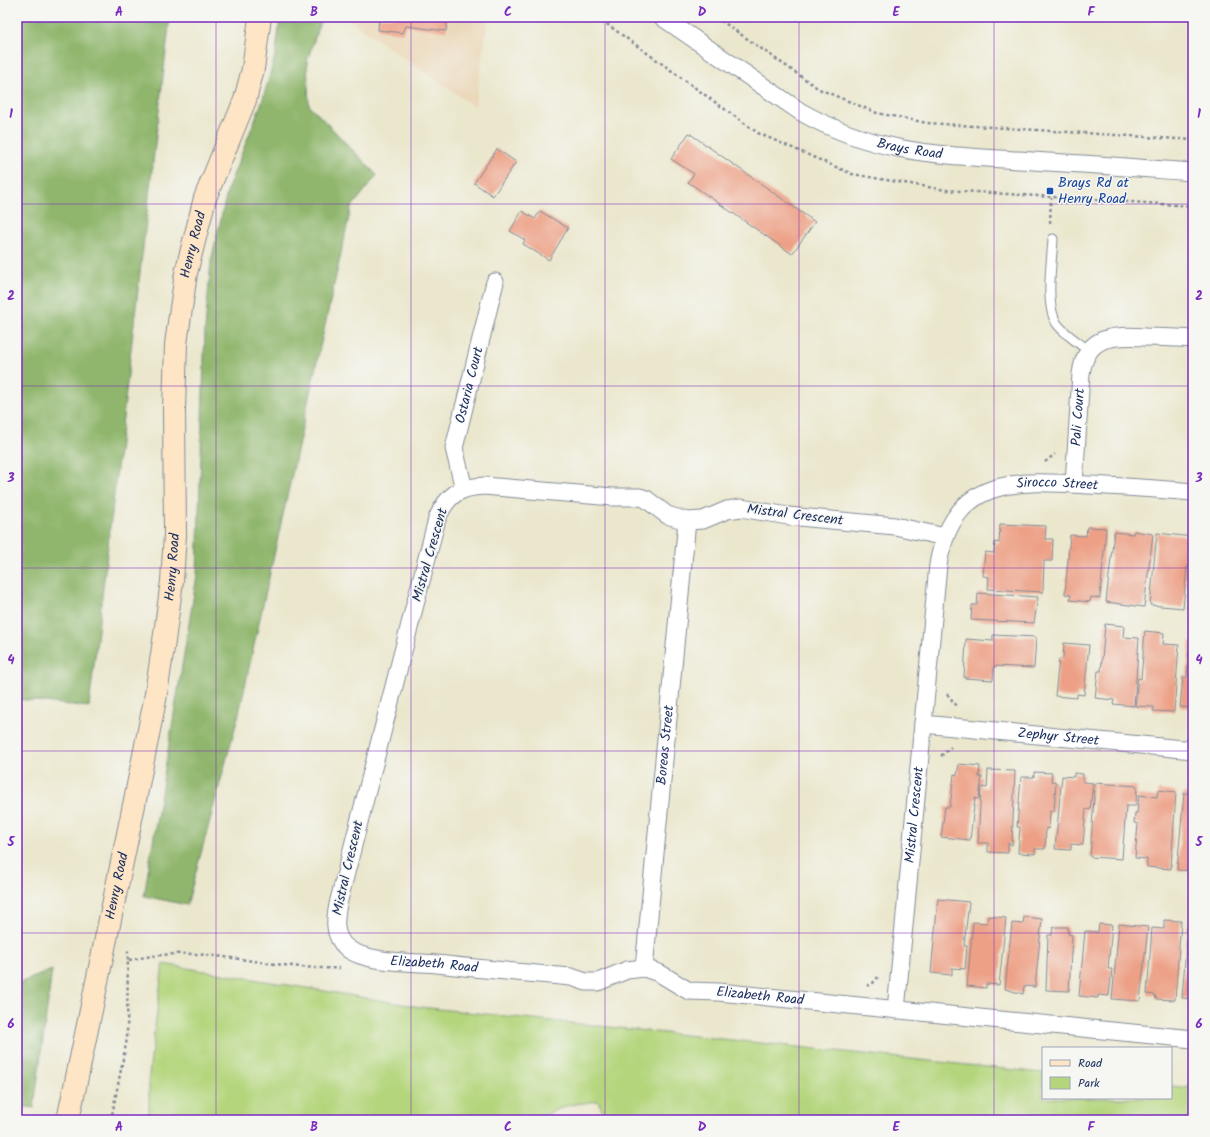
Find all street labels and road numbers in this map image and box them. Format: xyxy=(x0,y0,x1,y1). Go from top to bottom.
street label: Brays Road xyxy=(874,132,945,166)
street label: Henry Road xyxy=(174,208,212,280)
street label: Ostaria Court xyxy=(449,344,490,426)
street label: Pali Court xyxy=(1065,387,1091,447)
street label: Sirocco Street xyxy=(1015,472,1099,496)
street label: Mistral Crescent xyxy=(746,498,845,532)
street label: Mistral Crescent xyxy=(406,505,454,605)
street label: Henry Road xyxy=(158,531,186,602)
street label: Boreas Street xyxy=(651,704,680,786)
street label: Zephyr Street xyxy=(1017,722,1101,752)
street label: Mistral Crescent xyxy=(899,765,930,864)
street label: Mistral Crescent xyxy=(326,818,370,918)
street label: Henry Road xyxy=(99,850,135,922)
street label: Elizabeth Road xyxy=(389,950,480,979)
street label: Elizabeth Road xyxy=(715,981,806,1012)

